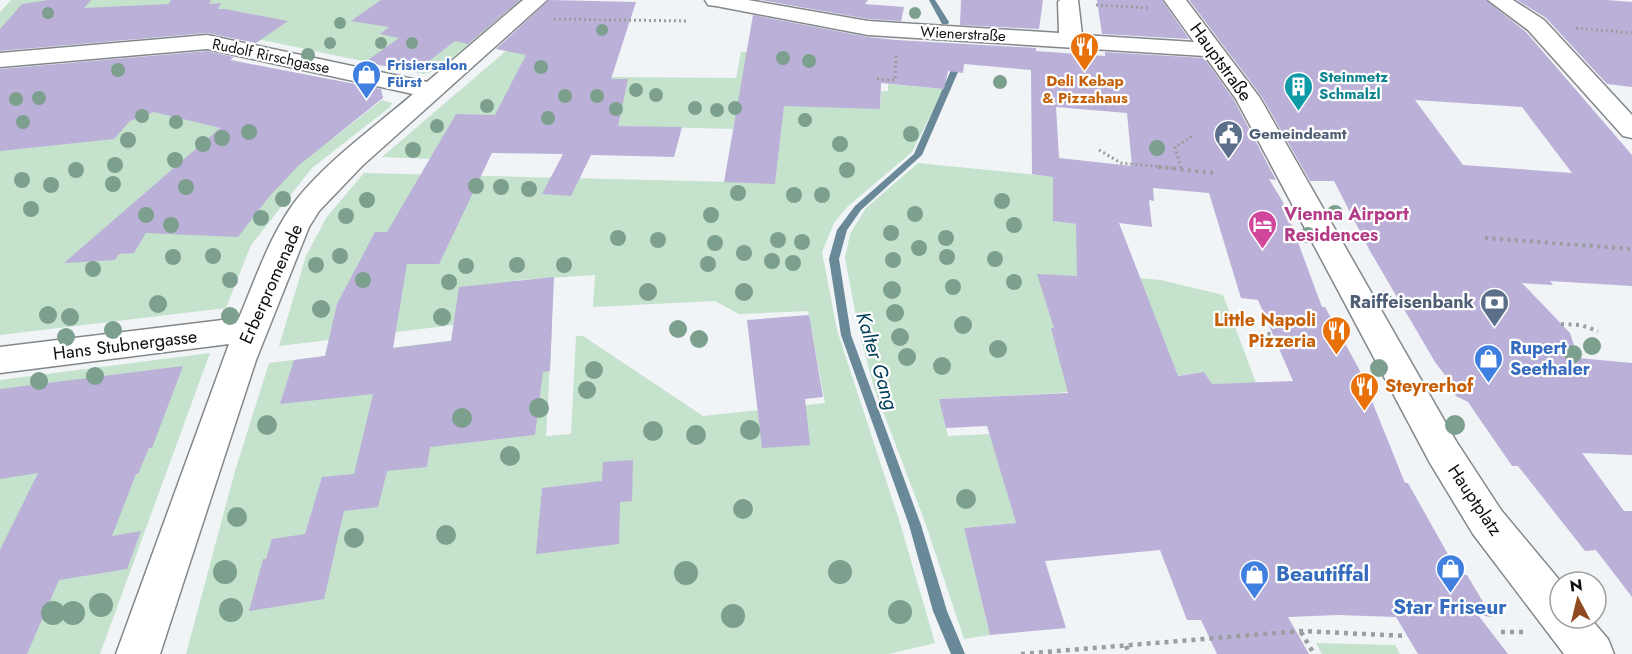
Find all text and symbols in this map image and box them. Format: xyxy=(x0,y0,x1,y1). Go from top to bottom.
street label: Hauptstraße xyxy=(1184,17,1258,107)
street label: Wienerstraße xyxy=(920,21,1006,47)
restaurant icon: Deli Kebap & Pizzahaus xyxy=(1069,30,1101,72)
street label: Rudolf Rirschgasse xyxy=(210,33,332,79)
place label: Frisiersalon Fürst xyxy=(387,54,468,93)
shop icon: Frisiersalon Fürst xyxy=(350,58,382,100)
place label: Steinmetz Schmalzl xyxy=(1319,66,1388,105)
place label: Deli Kebap & Pizzahaus xyxy=(1042,70,1128,109)
building icon: Steinmetz Schmalzl xyxy=(1282,70,1314,112)
public building icon: Gemeindeamt xyxy=(1212,118,1244,160)
place label: Gemeindeamt xyxy=(1249,123,1347,145)
place label: Vienna Airport Residences xyxy=(1283,201,1409,248)
hotel icon: Vienna Airport Residences xyxy=(1247,208,1279,250)
street label: Erberpromenade xyxy=(233,220,309,348)
bank icon: Raiffeisenbank xyxy=(1479,286,1511,328)
place label: Raiffeisenbank xyxy=(1350,289,1475,315)
place label: Little Napoli Pizzeria xyxy=(1214,307,1316,354)
water label: Kalter Gang xyxy=(848,308,906,414)
restaurant icon: Little Napoli Pizzeria xyxy=(1321,314,1353,356)
street label: Hans Stubnergasse xyxy=(52,323,198,367)
place label: Rupert Seethaler xyxy=(1510,335,1591,382)
shop icon: Rupert Seethaler xyxy=(1473,342,1505,384)
restaurant icon: Steyrerhof xyxy=(1348,370,1380,412)
place label: Steyrerhof xyxy=(1385,373,1474,399)
street label: Hauptplatz xyxy=(1442,459,1509,542)
shop icon: Star Friseur xyxy=(1434,552,1466,594)
shop icon: Beautiffal xyxy=(1239,558,1271,600)
place label: Beautiffal xyxy=(1276,559,1369,589)
north arrow xyxy=(1548,570,1608,630)
text: N xyxy=(1569,573,1584,598)
place label: Star Friseur xyxy=(1393,592,1507,622)

